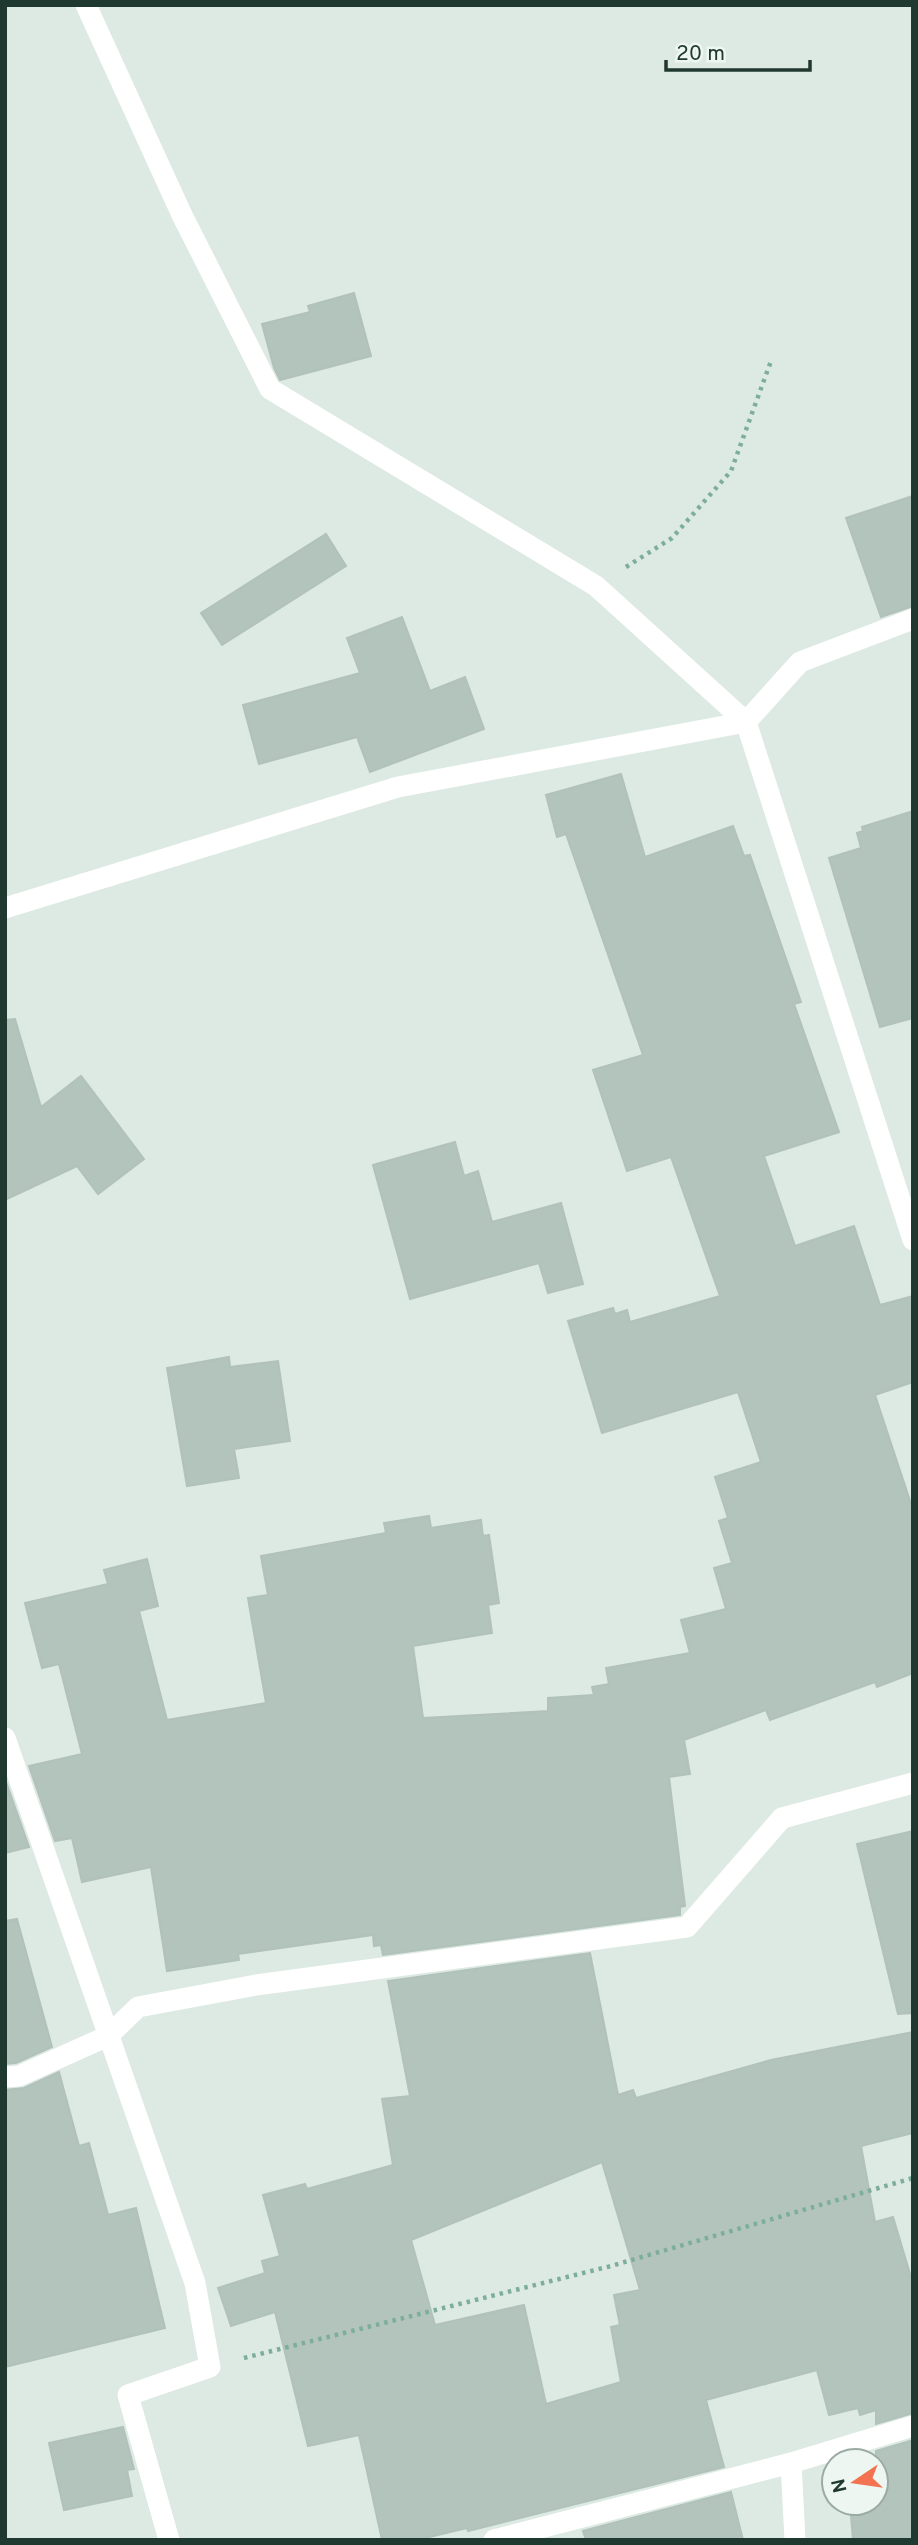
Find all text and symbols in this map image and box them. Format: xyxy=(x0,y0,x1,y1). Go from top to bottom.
scale bar xyxy=(666,28,810,72)
text: 20 m xyxy=(676,41,725,68)
north arrow xyxy=(820,2447,890,2517)
text: N xyxy=(827,2476,854,2495)

